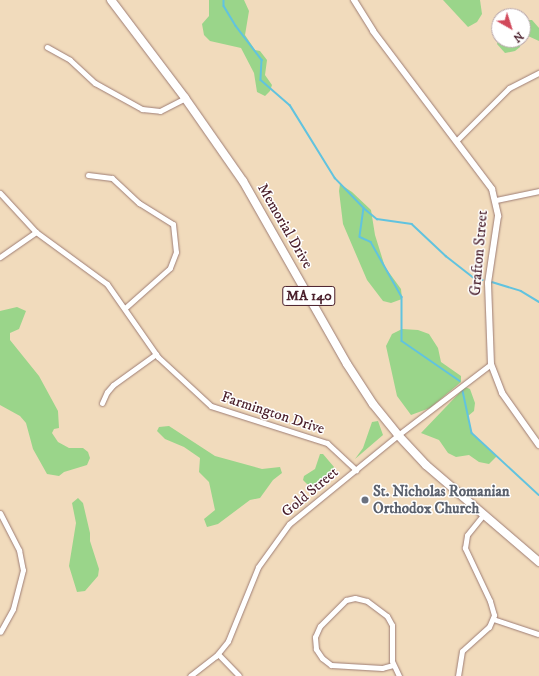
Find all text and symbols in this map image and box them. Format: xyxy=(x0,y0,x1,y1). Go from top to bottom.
north arrow xyxy=(491,8,531,48)
text: N xyxy=(510,28,526,45)
street label: Memorial Drive xyxy=(253,180,317,272)
street label: Grafton Street xyxy=(466,209,492,297)
road number: MA 140 xyxy=(282,284,336,308)
street label: Farmington Drive xyxy=(219,388,327,438)
street label: Gold Street xyxy=(278,463,342,521)
place label: St. Nicholas Romanian Orthodox Church xyxy=(373,482,510,517)
marker: St. Nicholas Romanian Orthodox Church xyxy=(360,495,370,505)

